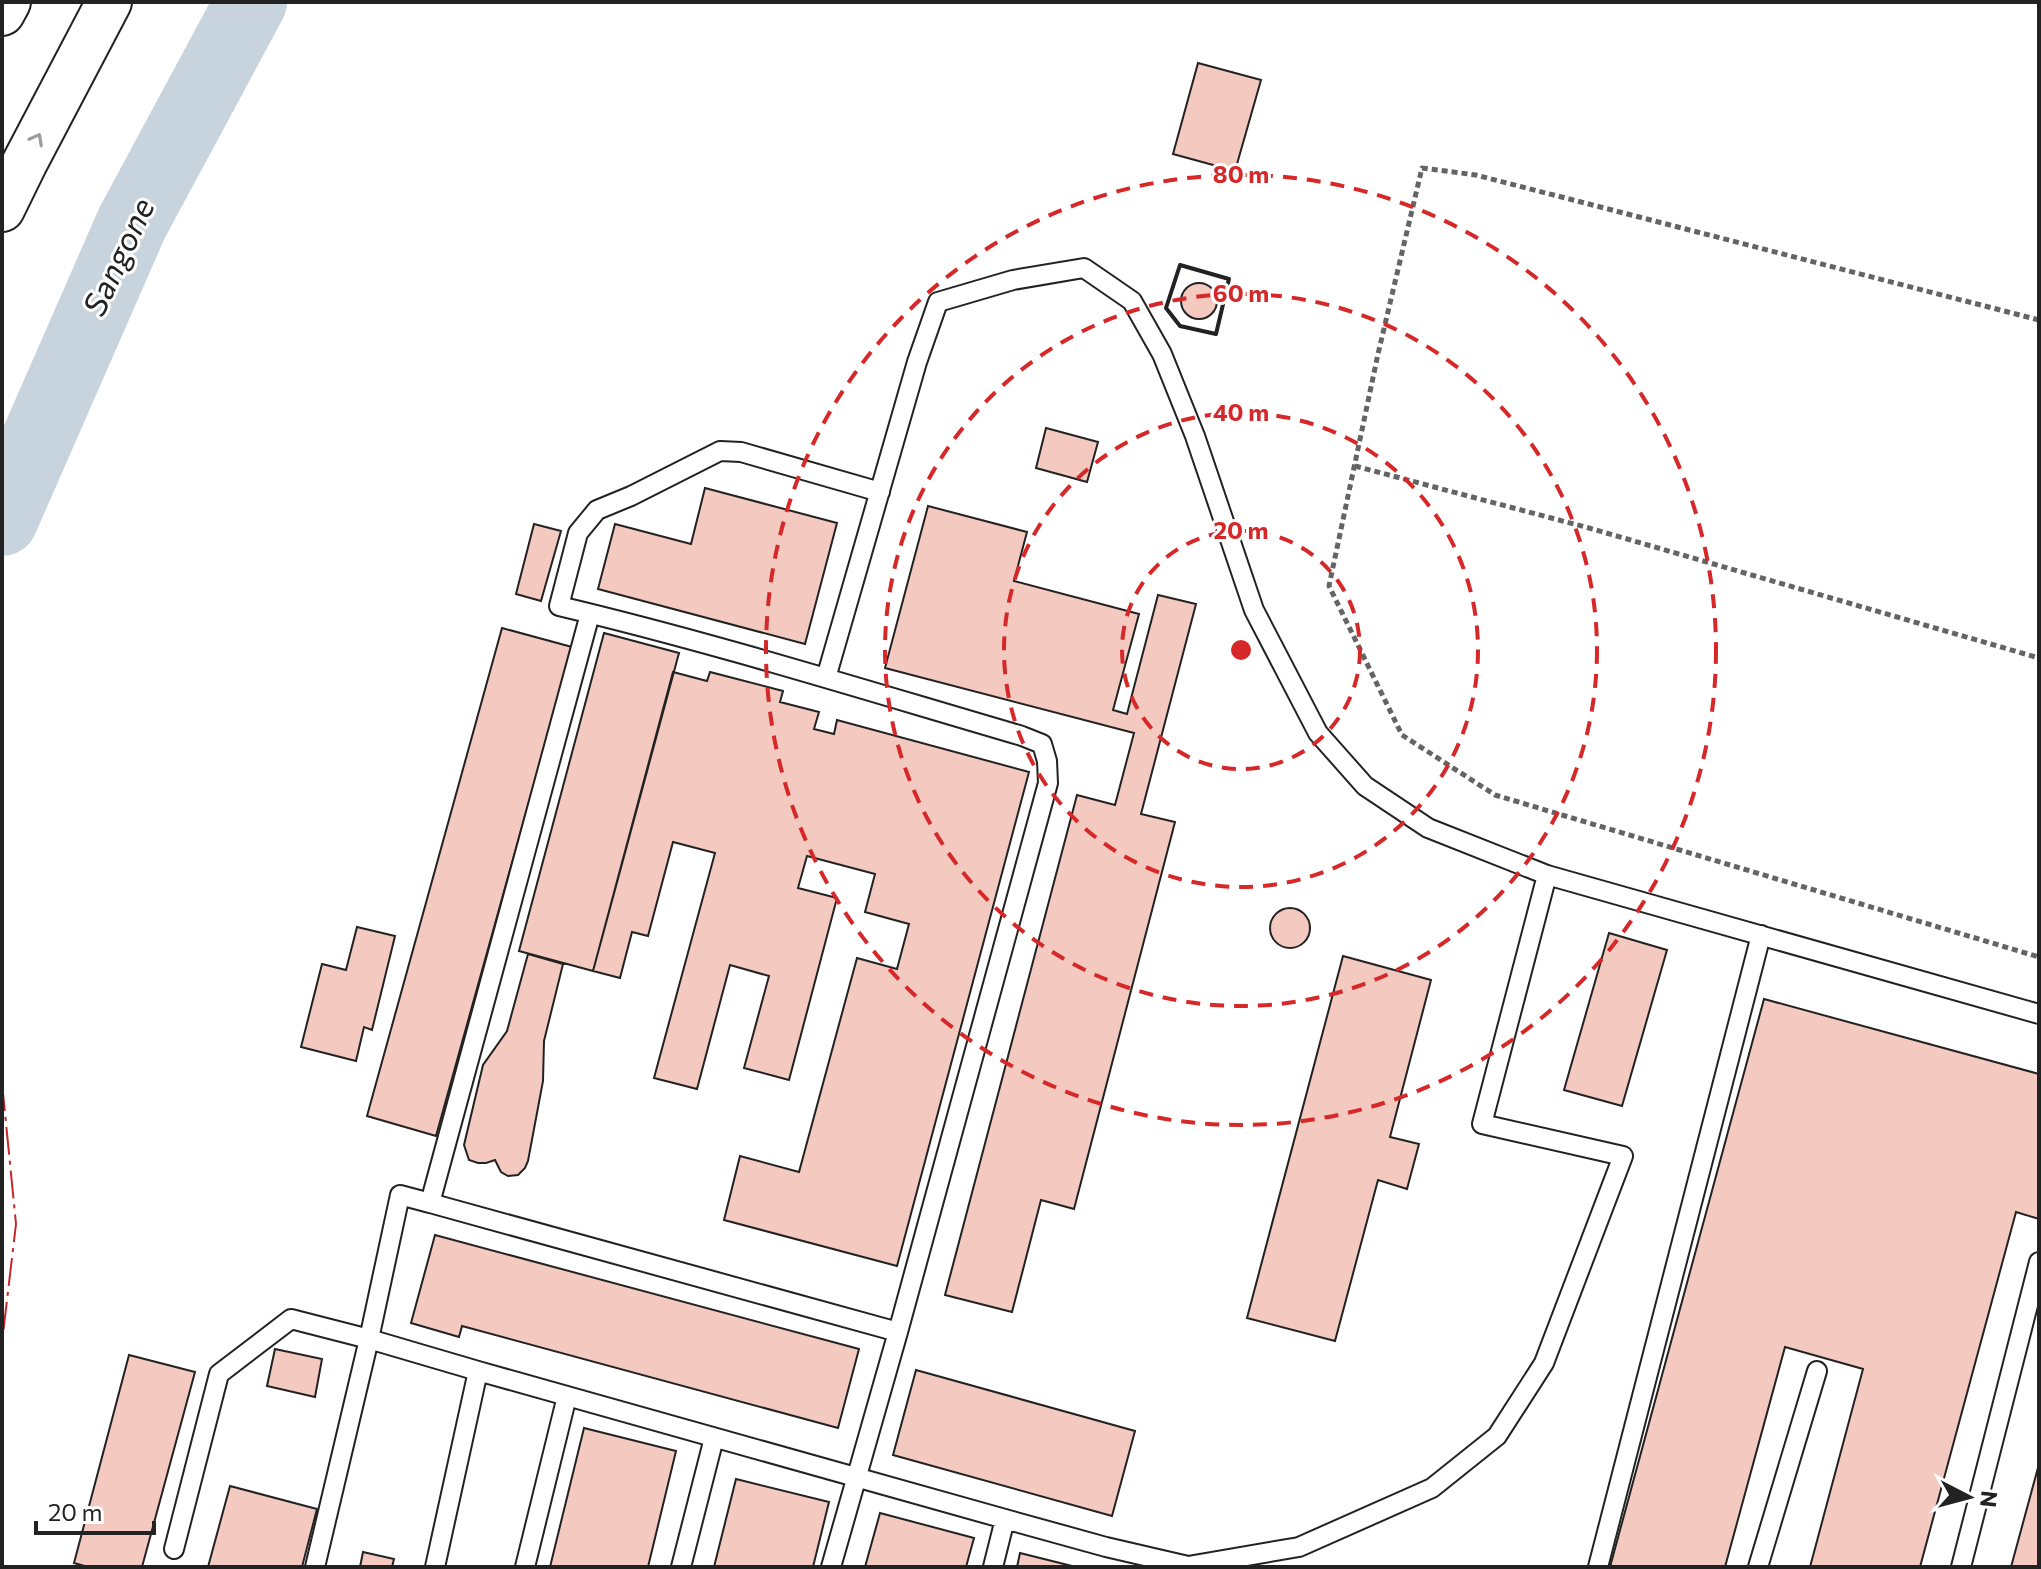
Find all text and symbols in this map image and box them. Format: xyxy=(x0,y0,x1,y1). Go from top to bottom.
one-way arrow xyxy=(27,133,42,148)
text: 80 m xyxy=(1213,159,1269,188)
water label: Sangone xyxy=(73,191,162,321)
text: 60 m xyxy=(1213,278,1269,307)
text: 40 m xyxy=(1213,397,1269,426)
text: 20 m xyxy=(1214,515,1268,544)
centre of rings xyxy=(1227,636,1255,664)
north arrow xyxy=(1929,1457,2009,1537)
scale bar xyxy=(36,1485,154,1535)
text: N xyxy=(1975,1490,2004,1509)
text: 20 m xyxy=(48,1497,102,1526)

